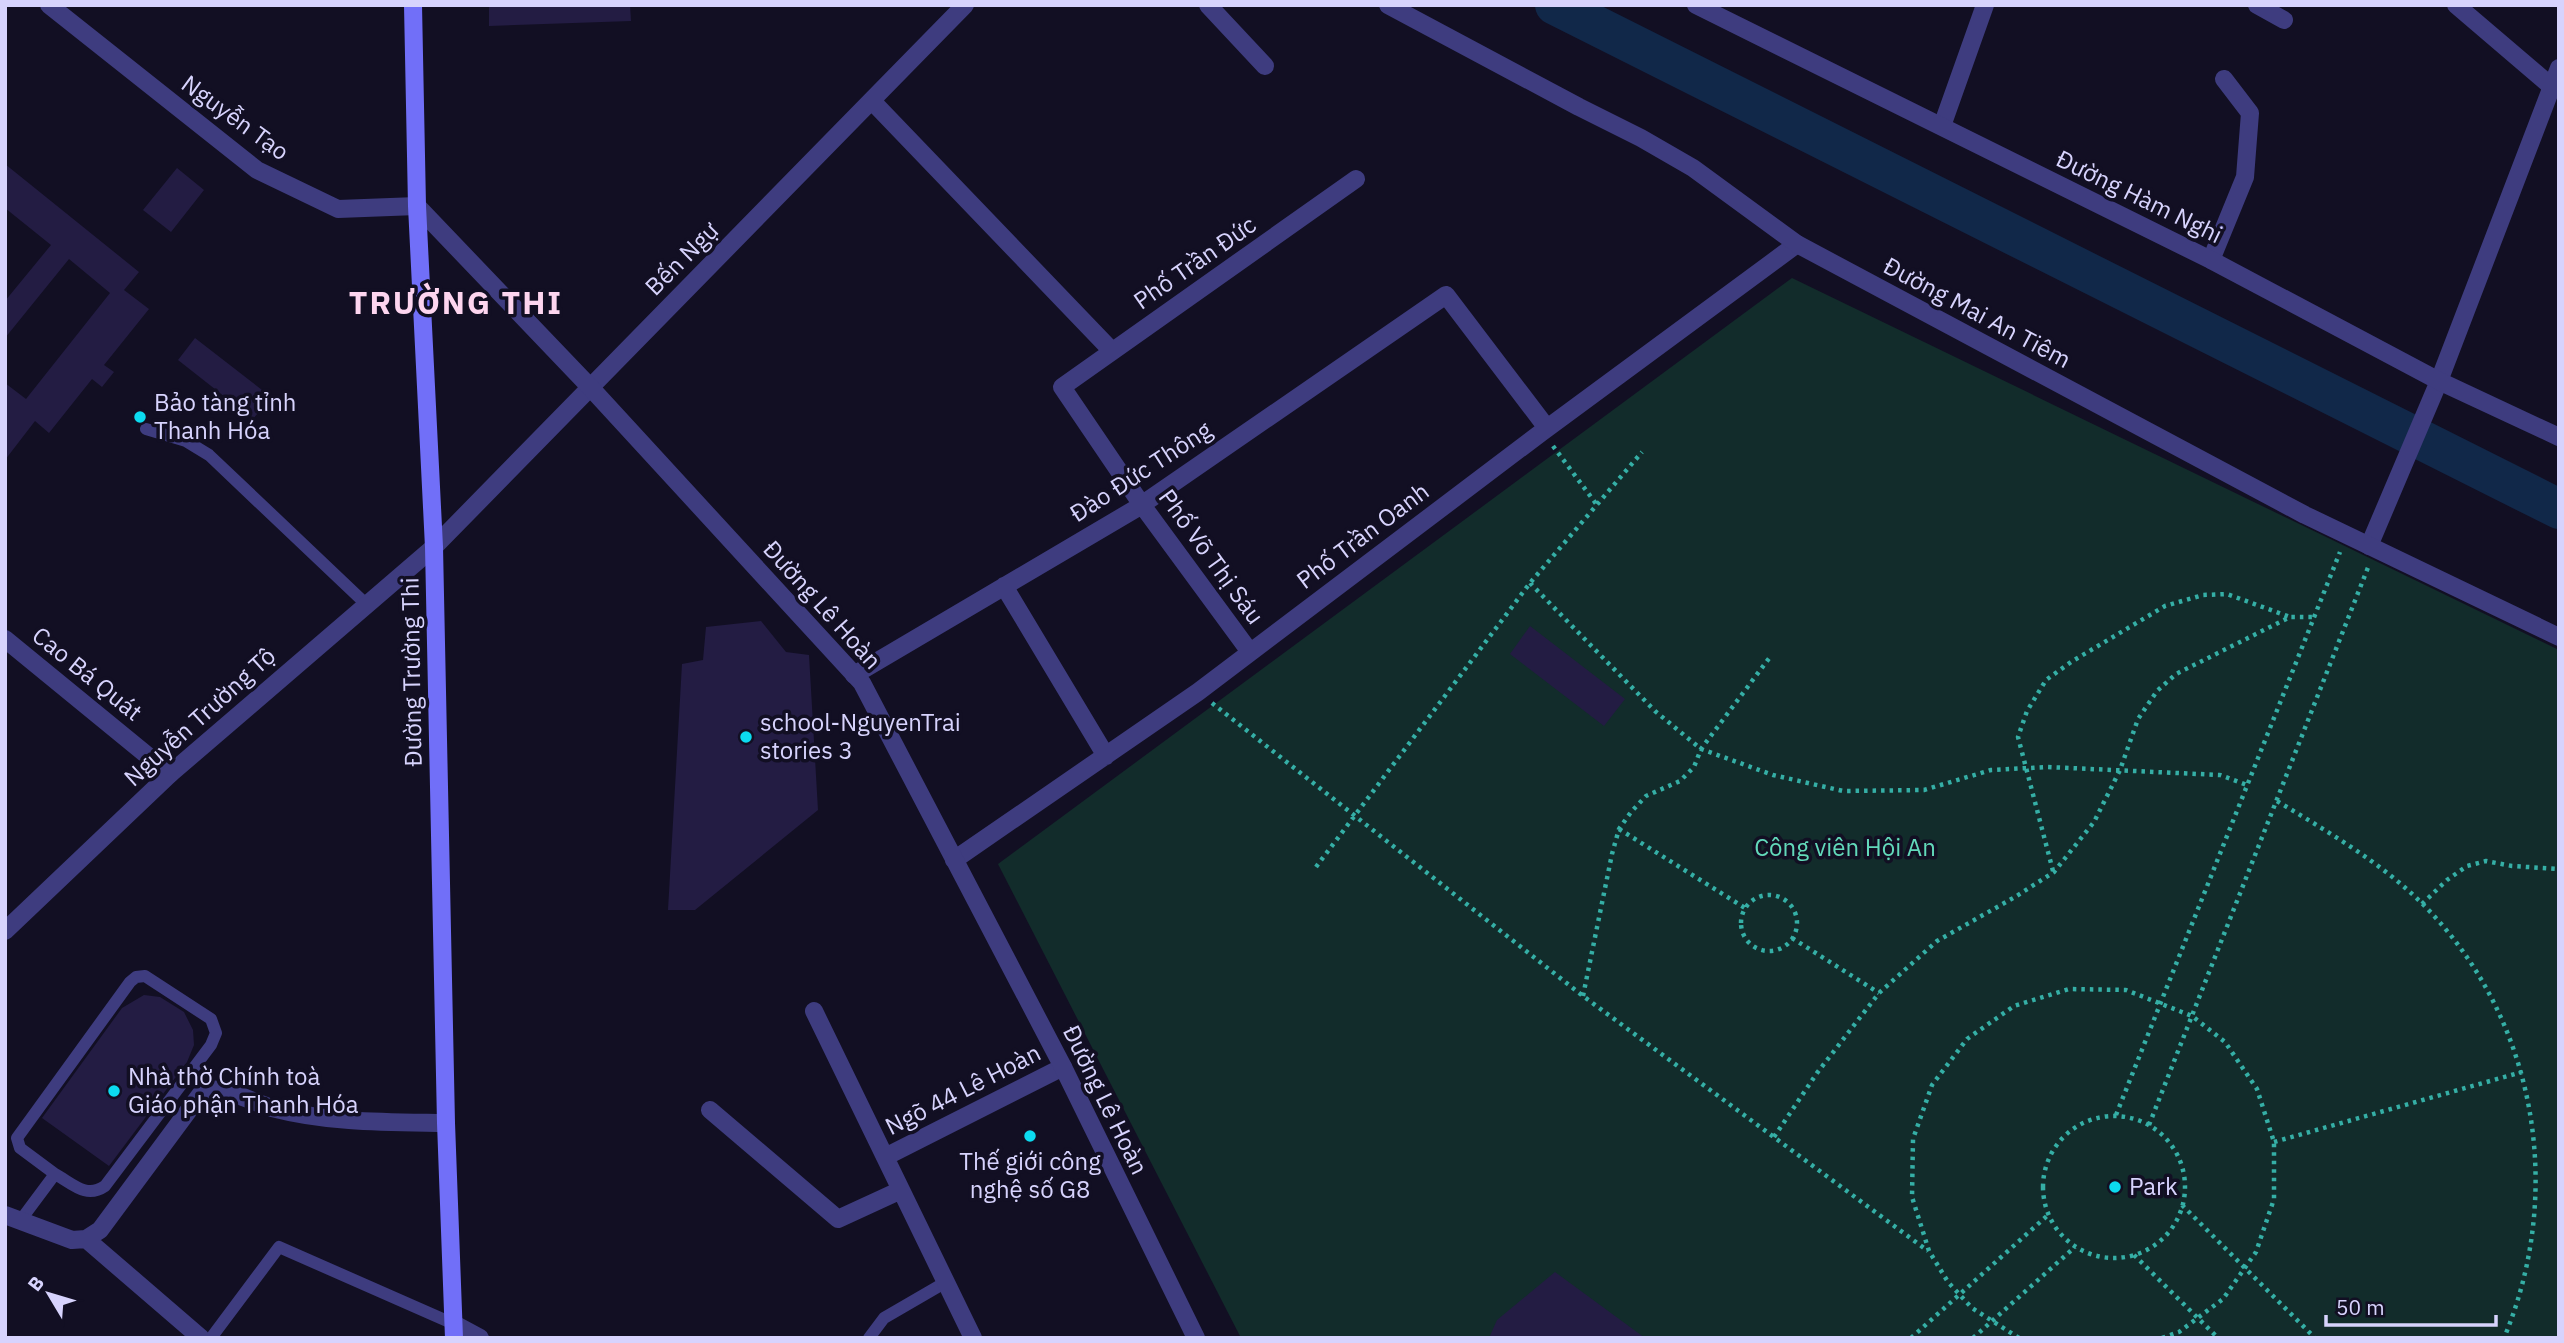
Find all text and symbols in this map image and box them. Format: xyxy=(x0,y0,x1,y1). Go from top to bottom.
street label: Nguyễn Tạo xyxy=(175,67,296,167)
street label: Đường Hàm Nghi xyxy=(2051,142,2228,250)
street label: Phố Trần Đức xyxy=(1127,208,1262,316)
street label: Bến Ngự xyxy=(638,214,725,302)
street label: Đường Mai An Tiêm xyxy=(1878,249,2077,375)
district label: TRƯỜNG THI xyxy=(349,281,563,323)
place label: Bảo tàng tỉnh Thanh Hóa xyxy=(154,386,297,446)
marker: Bảo tàng tỉnh Thanh Hóa xyxy=(132,409,148,425)
street label: Đào Đức Thông xyxy=(1063,413,1218,529)
street label: Phố Trần Oanh xyxy=(1290,475,1435,595)
street label: Phố Võ Thị Sáu xyxy=(1152,482,1272,630)
street label: Đường Lê Hoàn xyxy=(756,533,889,675)
street label: Đường Trường Thi xyxy=(393,577,429,767)
street label: Cao Bá Quát xyxy=(26,619,149,727)
street label: Nguyễn Trường Tộ xyxy=(117,640,282,793)
place label: school-NguyenTrai stories 3 xyxy=(760,706,961,766)
marker: school-NguyenTrai stories 3 xyxy=(738,729,754,745)
park label: Công viên Hội An xyxy=(1754,831,1936,863)
street label: Đường Lê Hoàn xyxy=(1056,1019,1156,1180)
street label: Ngõ 44 Lê Hoàn xyxy=(879,1036,1046,1142)
place label: Nhà thờ Chính toà Giáo phận Thanh Hóa xyxy=(128,1060,359,1120)
marker: Nhà thờ Chính toà Giáo phận Thanh Hóa xyxy=(106,1083,122,1099)
marker: Thế giới công nghệ số G8 xyxy=(1022,1128,1038,1144)
place label: Thế giới công nghệ số G8 xyxy=(959,1145,1101,1205)
place label: Park xyxy=(2129,1170,2178,1202)
marker: Park xyxy=(2107,1179,2123,1195)
north arrow xyxy=(14,1259,84,1329)
text: B xyxy=(22,1271,49,1296)
scale bar xyxy=(2326,1284,2496,1328)
text: 50 m xyxy=(2336,1293,2385,1321)

